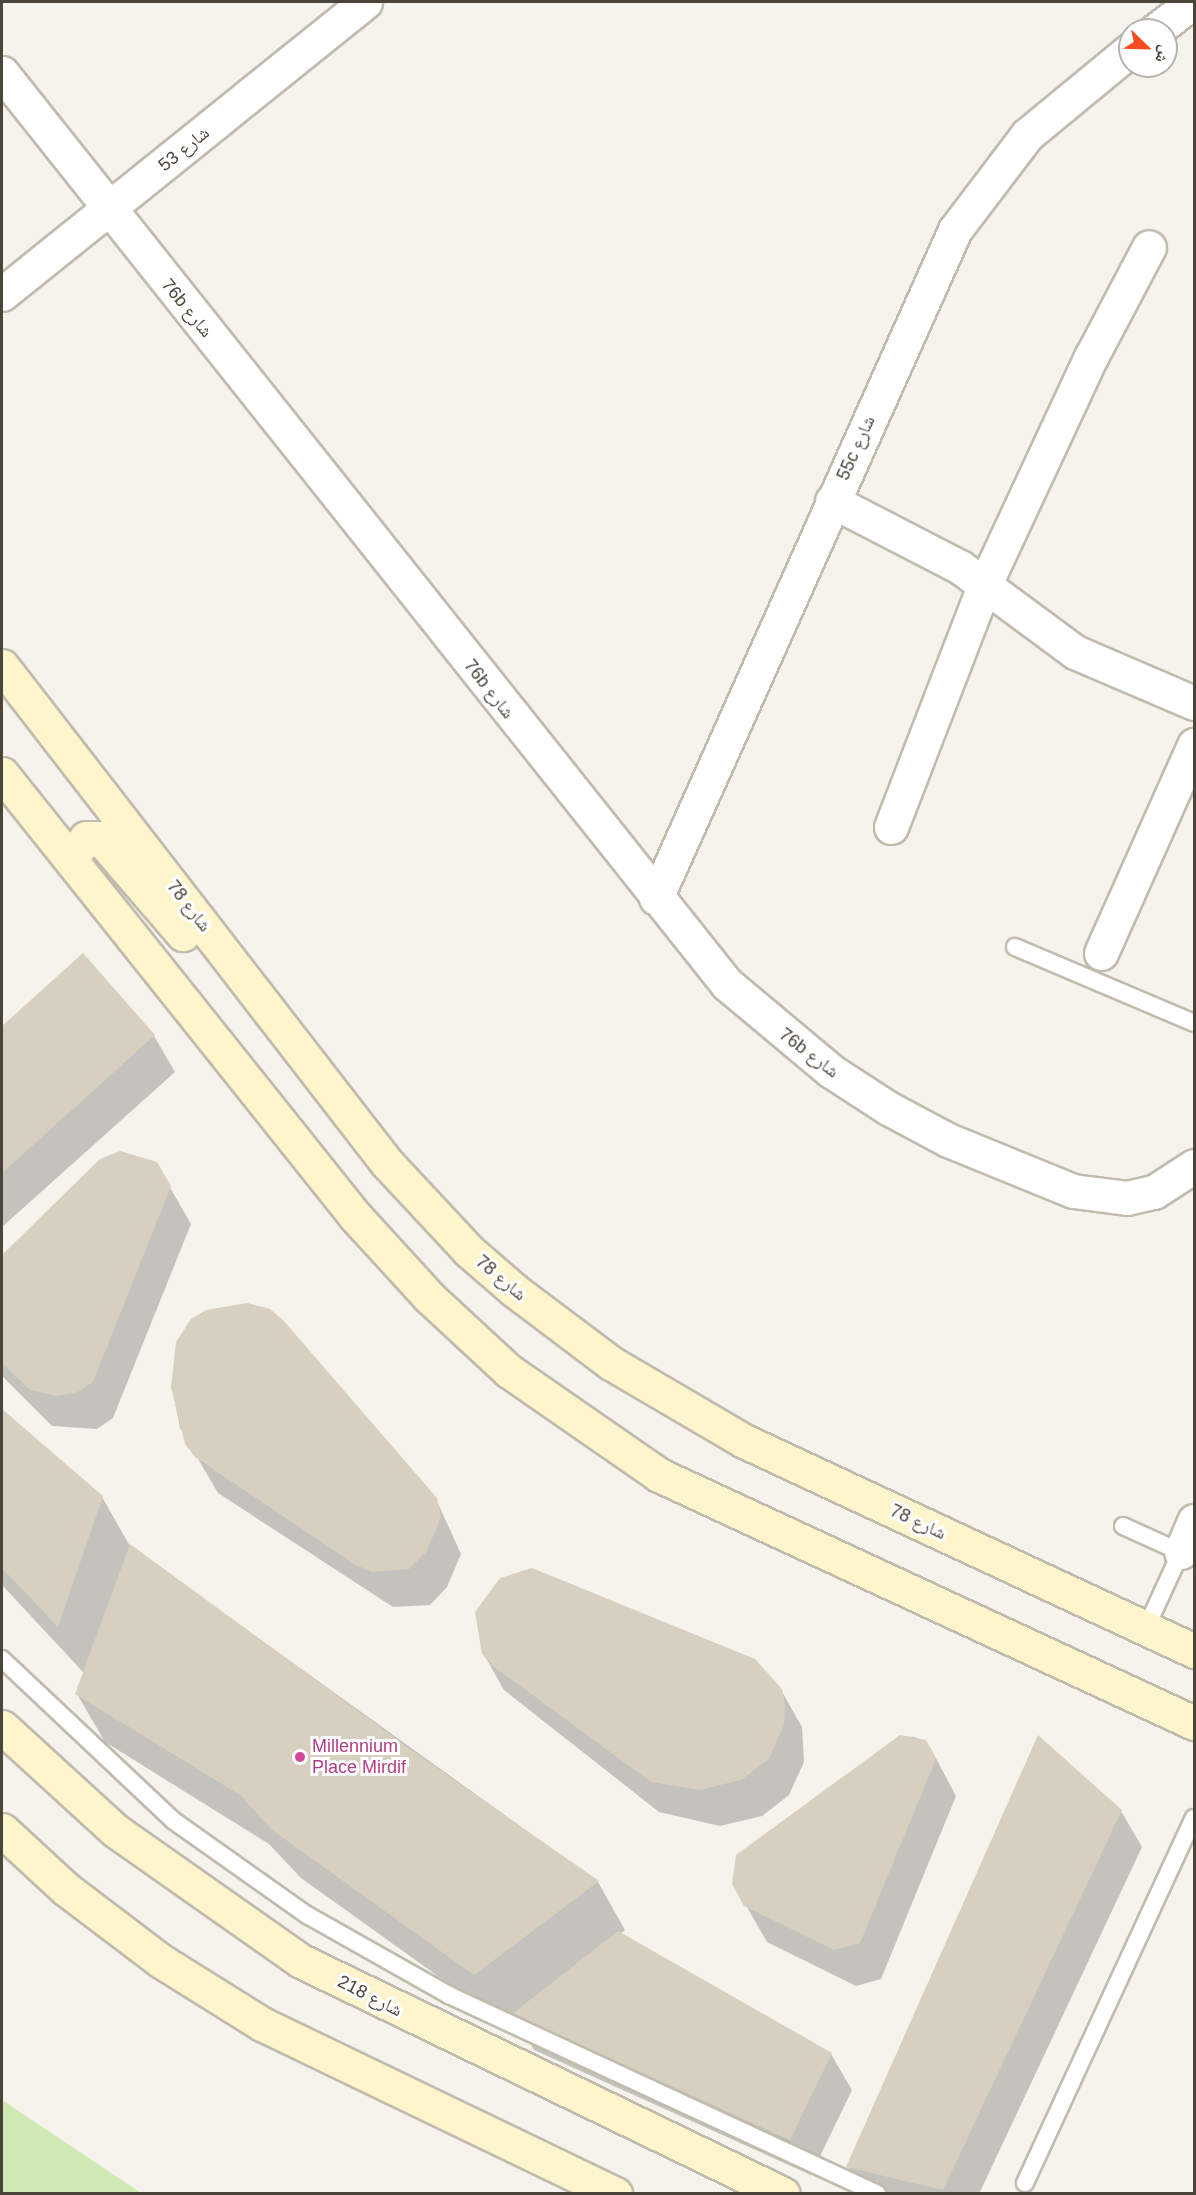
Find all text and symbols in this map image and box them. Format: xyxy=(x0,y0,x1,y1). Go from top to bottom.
north arrow xyxy=(1118,18,1178,78)
text: ش xyxy=(1152,43,1174,66)
street label: شارع 53 xyxy=(154,122,214,176)
street label: 76b شارع xyxy=(157,274,217,342)
street label: 55c شارع xyxy=(832,412,880,484)
street label: 76b شارع xyxy=(459,655,519,723)
street label: شارع 78 xyxy=(162,876,216,936)
street label: 76b شارع xyxy=(775,1024,843,1082)
street label: شارع 78 xyxy=(471,1251,531,1305)
street label: شارع 78 xyxy=(887,1500,949,1544)
place label: Millennium Place Mirdif xyxy=(312,1736,406,1778)
marker: Millennium Place Mirdif xyxy=(293,1750,307,1764)
street label: شارع 218 xyxy=(334,1971,406,2021)

